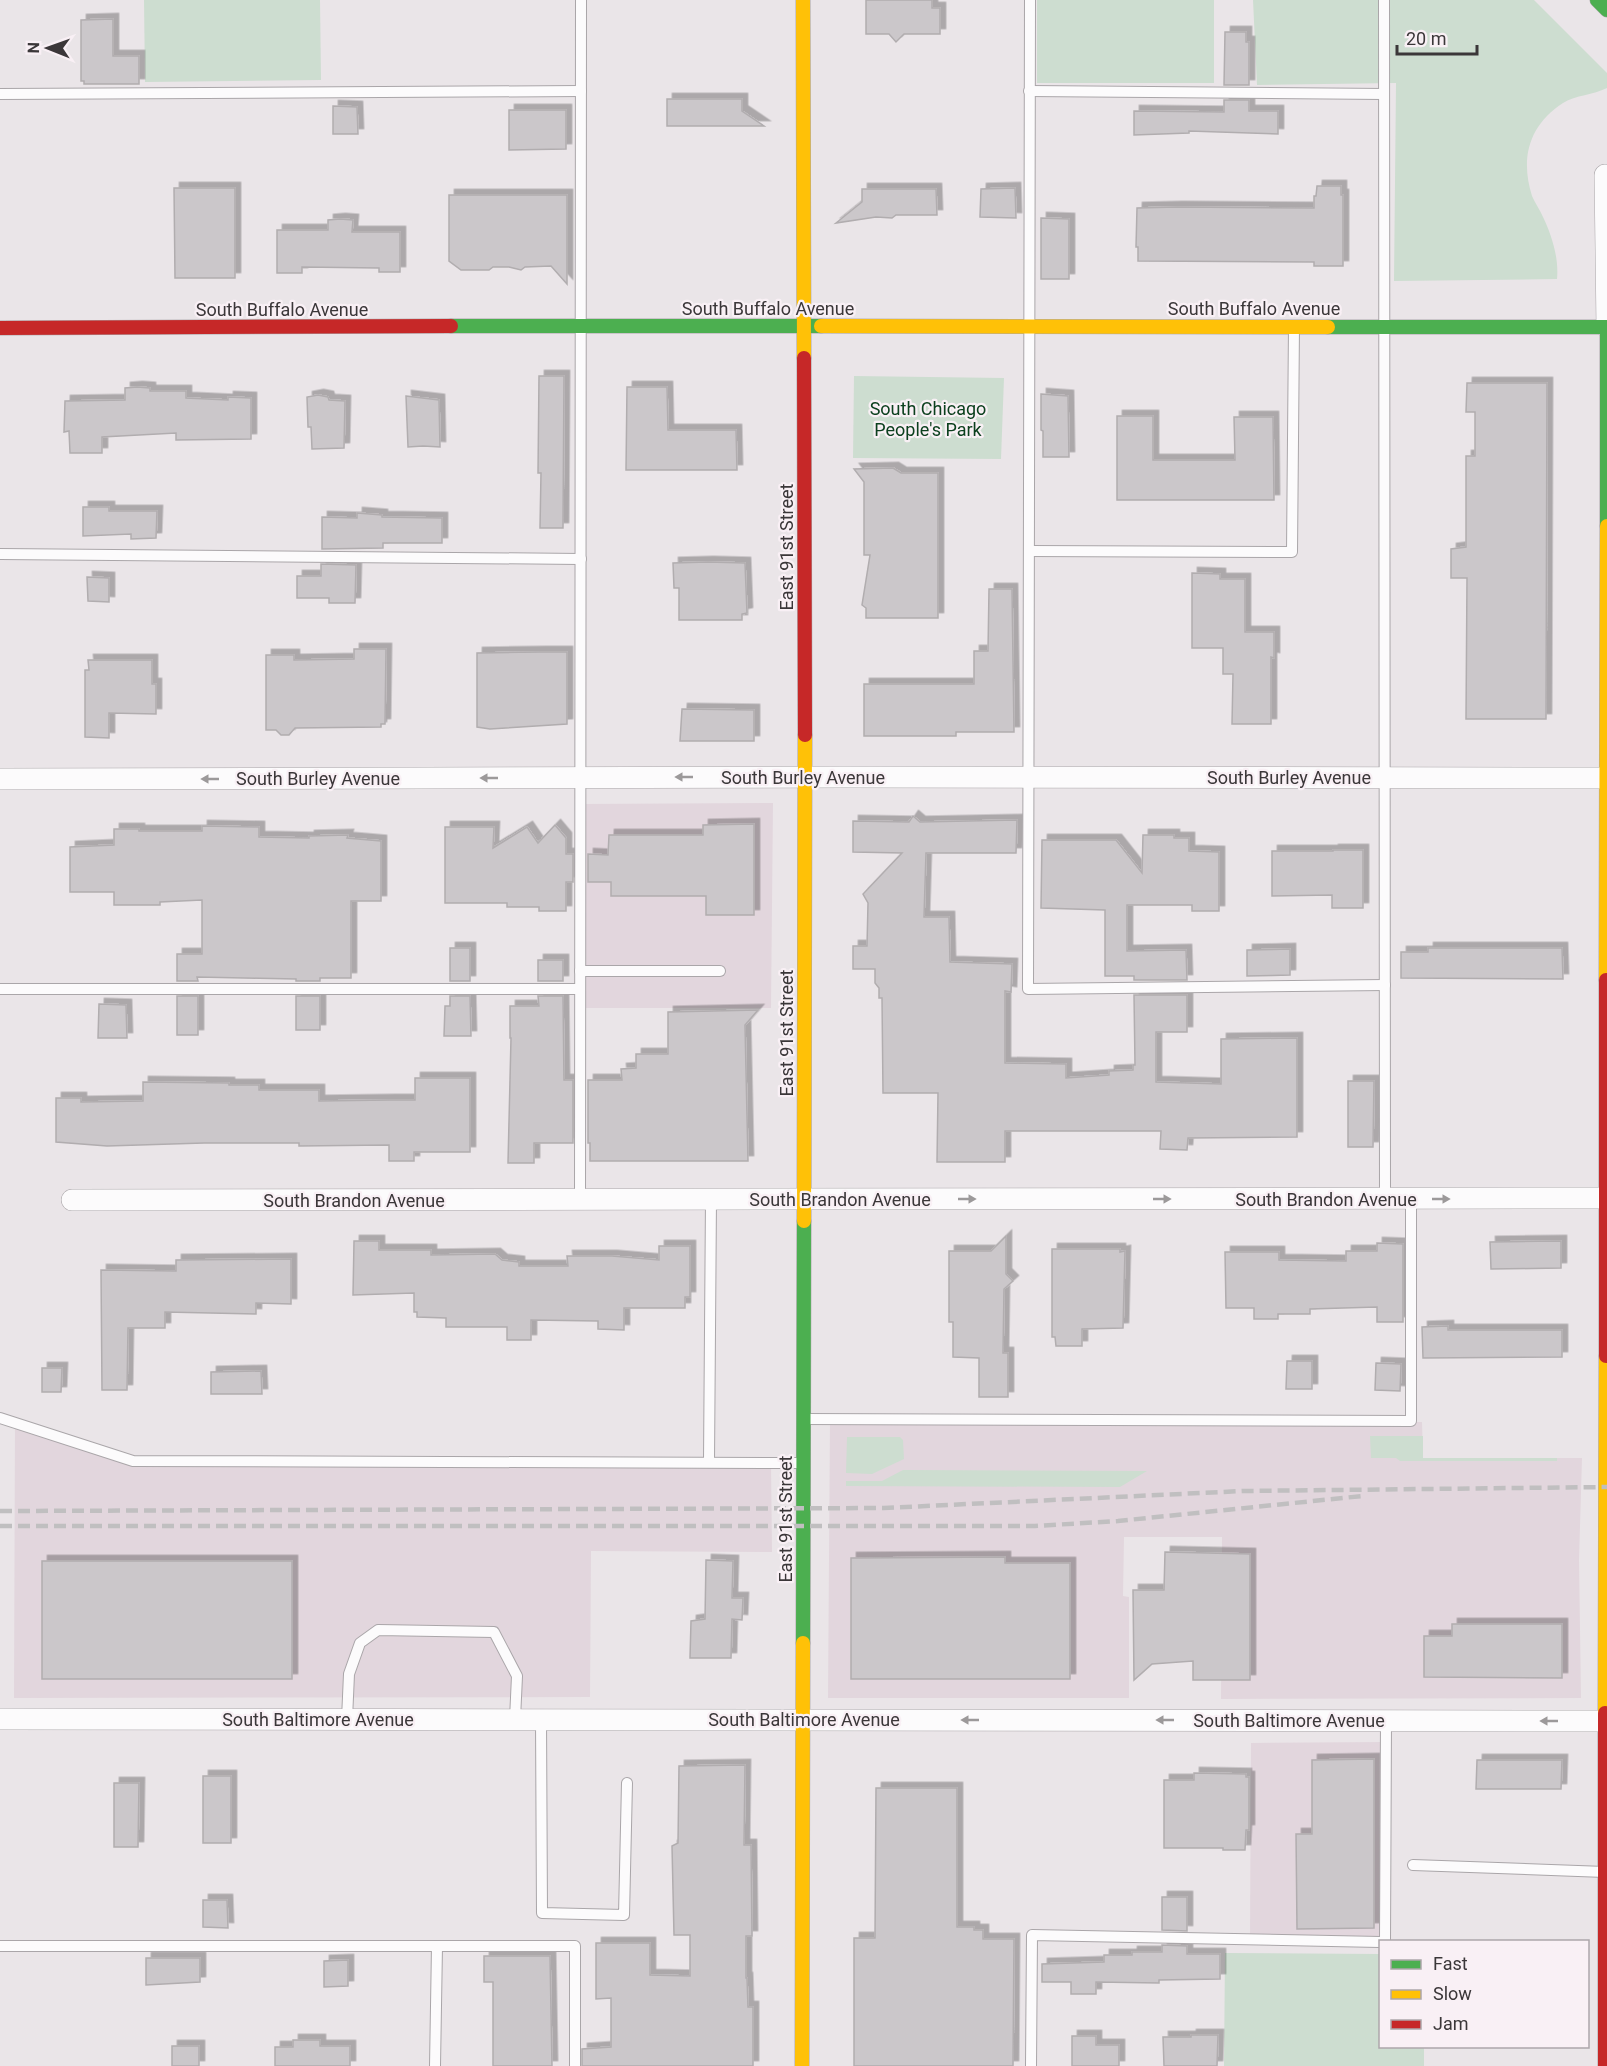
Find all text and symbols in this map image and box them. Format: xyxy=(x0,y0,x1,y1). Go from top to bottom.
north arrow xyxy=(18,18,78,78)
scale bar xyxy=(1397,18,1476,56)
text: 20 m xyxy=(1406,28,1446,49)
text: N xyxy=(24,42,43,54)
street label: South Buffalo Avenue xyxy=(682,298,854,319)
street label: South Buffalo Avenue xyxy=(1168,298,1340,319)
street label: South Buffalo Avenue xyxy=(196,299,368,320)
park label: South Chicago People's Park xyxy=(870,398,986,440)
street label: East 91st Street xyxy=(776,483,797,611)
street label: South Burley Avenue xyxy=(721,767,885,788)
street label: South Burley Avenue xyxy=(1207,767,1371,788)
street label: South Burley Avenue xyxy=(236,768,400,789)
one-way arrow xyxy=(674,772,693,782)
one-way arrow xyxy=(479,773,498,783)
one-way arrow xyxy=(200,774,219,783)
street label: East 91st Street xyxy=(776,969,797,1097)
street label: South Brandon Avenue xyxy=(749,1189,931,1210)
street label: South Brandon Avenue xyxy=(1235,1189,1417,1210)
street label: South Brandon Avenue xyxy=(263,1190,445,1211)
one-way arrow xyxy=(958,1194,977,1204)
one-way arrow xyxy=(1153,1194,1172,1204)
one-way arrow xyxy=(1432,1194,1451,1204)
street label: East 91st Street xyxy=(775,1455,796,1583)
street label: South Baltimore Avenue xyxy=(222,1709,414,1730)
street label: South Baltimore Avenue xyxy=(708,1709,900,1730)
street label: South Baltimore Avenue xyxy=(1193,1710,1385,1731)
one-way arrow xyxy=(960,1715,979,1725)
one-way arrow xyxy=(1155,1715,1174,1725)
one-way arrow xyxy=(1539,1716,1558,1726)
legend xyxy=(1379,1940,1589,2048)
text: Fast xyxy=(1433,1953,1468,1974)
text: Slow xyxy=(1433,1983,1472,2004)
text: Jam xyxy=(1433,2013,1469,2034)

